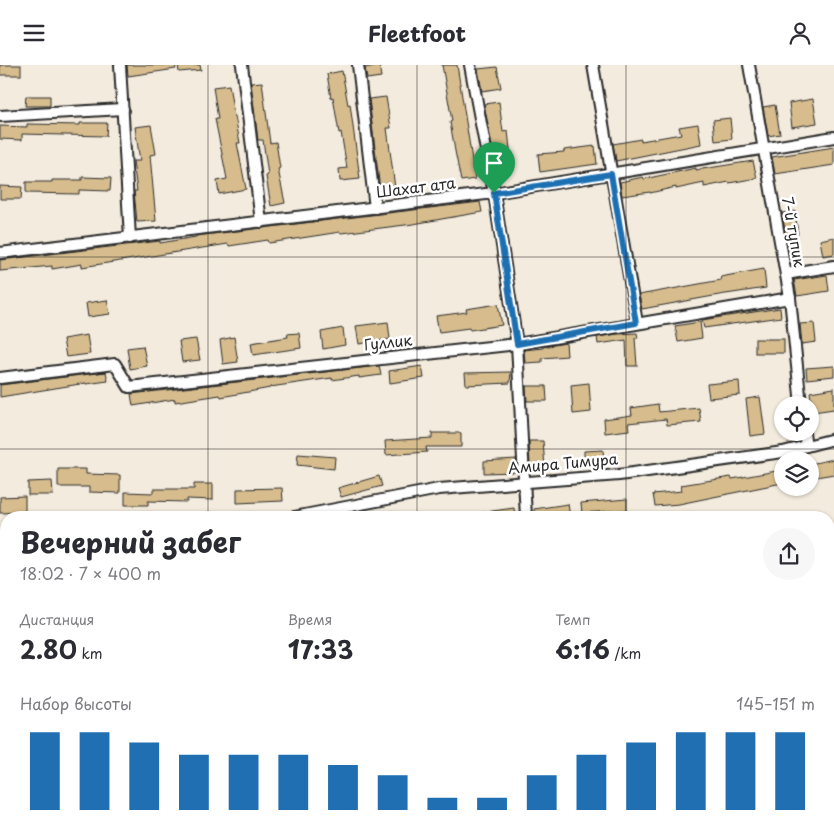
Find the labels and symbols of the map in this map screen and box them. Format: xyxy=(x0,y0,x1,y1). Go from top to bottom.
pin xyxy=(473,142,515,193)
street label: Шахат ата xyxy=(375,170,457,203)
street label: 7-й тупик xyxy=(777,195,812,269)
street label: Гуллик xyxy=(363,328,413,355)
street label: Амира Тимура xyxy=(507,446,620,479)

